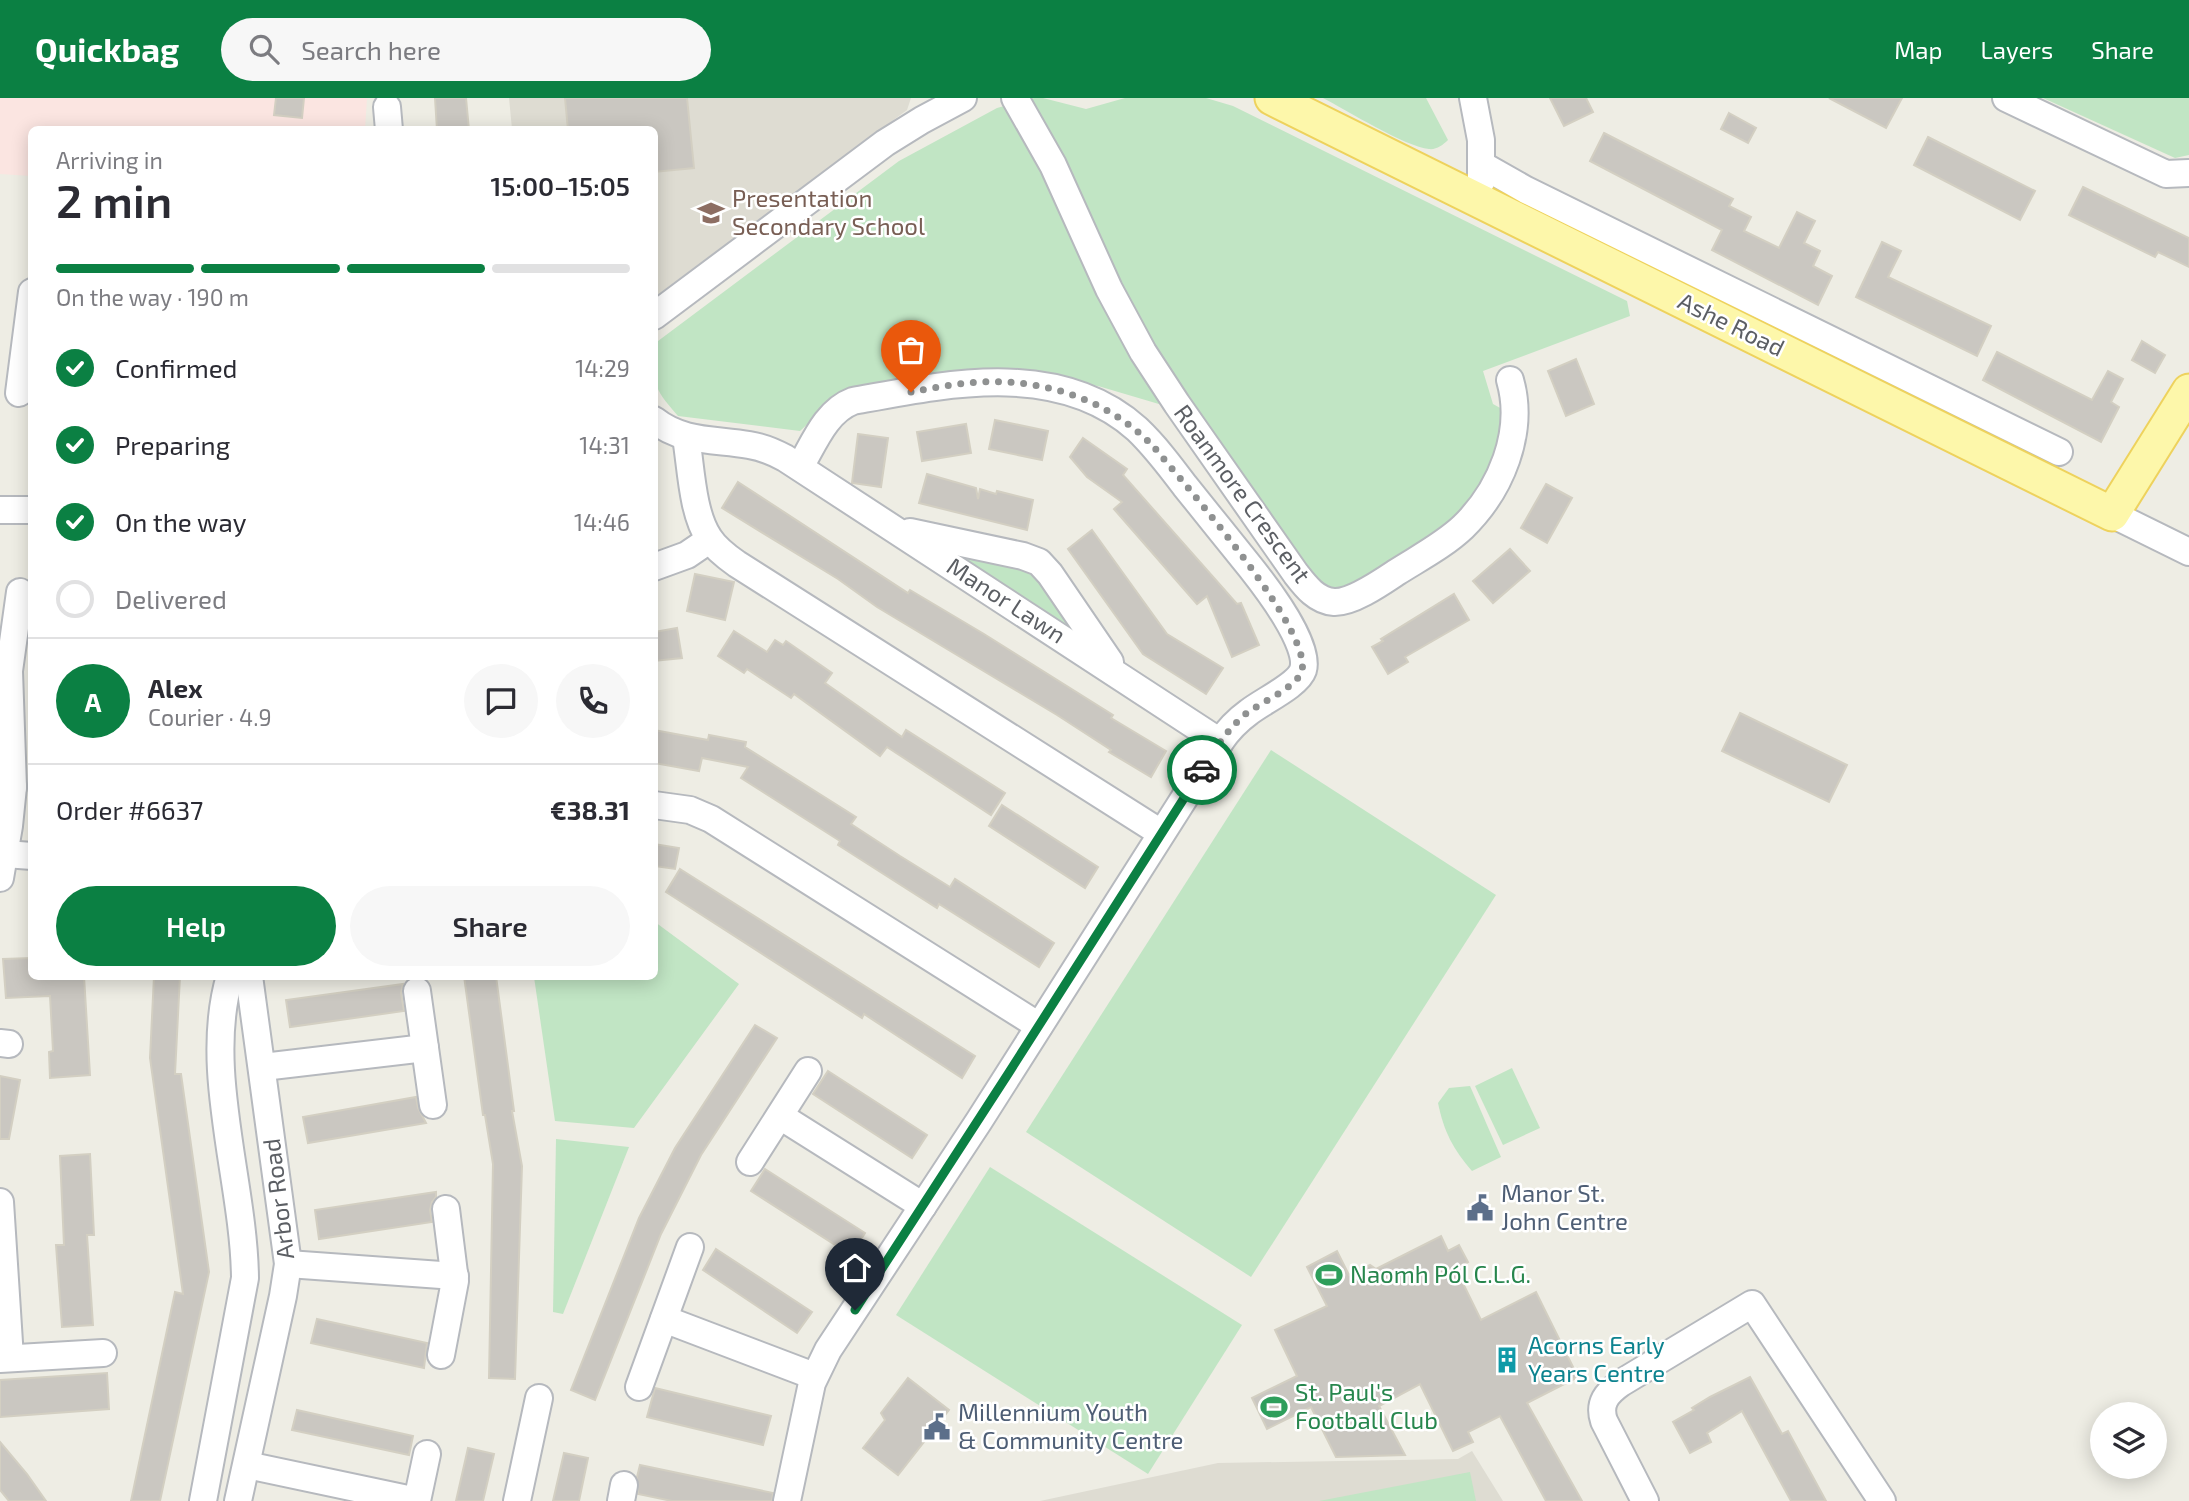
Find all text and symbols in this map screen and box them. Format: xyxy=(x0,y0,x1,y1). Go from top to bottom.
search box xyxy=(221,18,711,81)
text: Quickbag xyxy=(35,29,179,69)
icon: search xyxy=(245,30,283,68)
text: Search here xyxy=(301,34,441,65)
text: Map xyxy=(1894,35,1942,64)
text: Layers xyxy=(1980,35,2053,64)
text: Share xyxy=(2091,35,2154,64)
text: Arriving in xyxy=(56,146,163,174)
text: 15:00–15:05 xyxy=(490,170,630,201)
text: 2 min xyxy=(56,172,172,227)
place label: Presentation Secondary School xyxy=(732,183,925,240)
school or university icon: Presentation Secondary School xyxy=(696,198,726,228)
text: On the way · 190 m xyxy=(56,283,249,311)
street label: Ashe Road xyxy=(1674,286,1790,362)
pin xyxy=(881,320,941,392)
icon: bag xyxy=(892,331,930,369)
icon: check xyxy=(56,349,94,387)
text: Confirmed xyxy=(115,352,238,383)
text: 14:29 xyxy=(575,354,630,382)
street label: Roanmore Crescent xyxy=(1169,398,1318,588)
icon: check xyxy=(56,426,94,464)
text: Preparing xyxy=(115,429,230,460)
text: 14:31 xyxy=(579,431,630,459)
icon: check xyxy=(56,503,94,541)
text: On the way xyxy=(115,506,246,537)
text: 14:46 xyxy=(574,508,630,536)
street label: Manor Lawn xyxy=(942,551,1072,649)
text: Delivered xyxy=(115,583,227,614)
button: chat xyxy=(464,664,538,738)
button: phone xyxy=(556,664,630,738)
text: Alex xyxy=(148,672,203,703)
text: A xyxy=(85,686,101,717)
text: Courier · 4.9 xyxy=(148,703,272,731)
courier xyxy=(1167,735,1237,805)
icon: car xyxy=(1183,751,1221,789)
text: Order #6637 xyxy=(56,794,203,825)
text: €38.31 xyxy=(550,794,630,825)
button: Help xyxy=(56,886,336,966)
button: Share xyxy=(350,886,630,966)
street label: Arbor Road xyxy=(256,1137,299,1261)
place label: Manor St. John Centre xyxy=(1501,1178,1628,1235)
public building icon: Manor St. John Centre xyxy=(1465,1193,1495,1223)
pin xyxy=(825,1238,885,1310)
icon: home xyxy=(836,1249,874,1287)
place label: Naomh Pól C.L.G. xyxy=(1350,1259,1531,1288)
sports icon: Naomh Pól C.L.G. xyxy=(1314,1260,1344,1290)
place label: Acorns Early Years Centre xyxy=(1528,1330,1665,1387)
building icon: Acorns Early Years Centre xyxy=(1492,1345,1522,1375)
place label: St. Paul's Football Club xyxy=(1295,1377,1438,1434)
sports icon: St. Paul's Football Club xyxy=(1259,1392,1289,1422)
place label: Millennium Youth & Community Centre xyxy=(958,1397,1183,1454)
map controls xyxy=(2090,1402,2167,1479)
button: layers xyxy=(2090,1402,2167,1479)
public building icon: Millennium Youth & Community Centre xyxy=(922,1412,952,1442)

